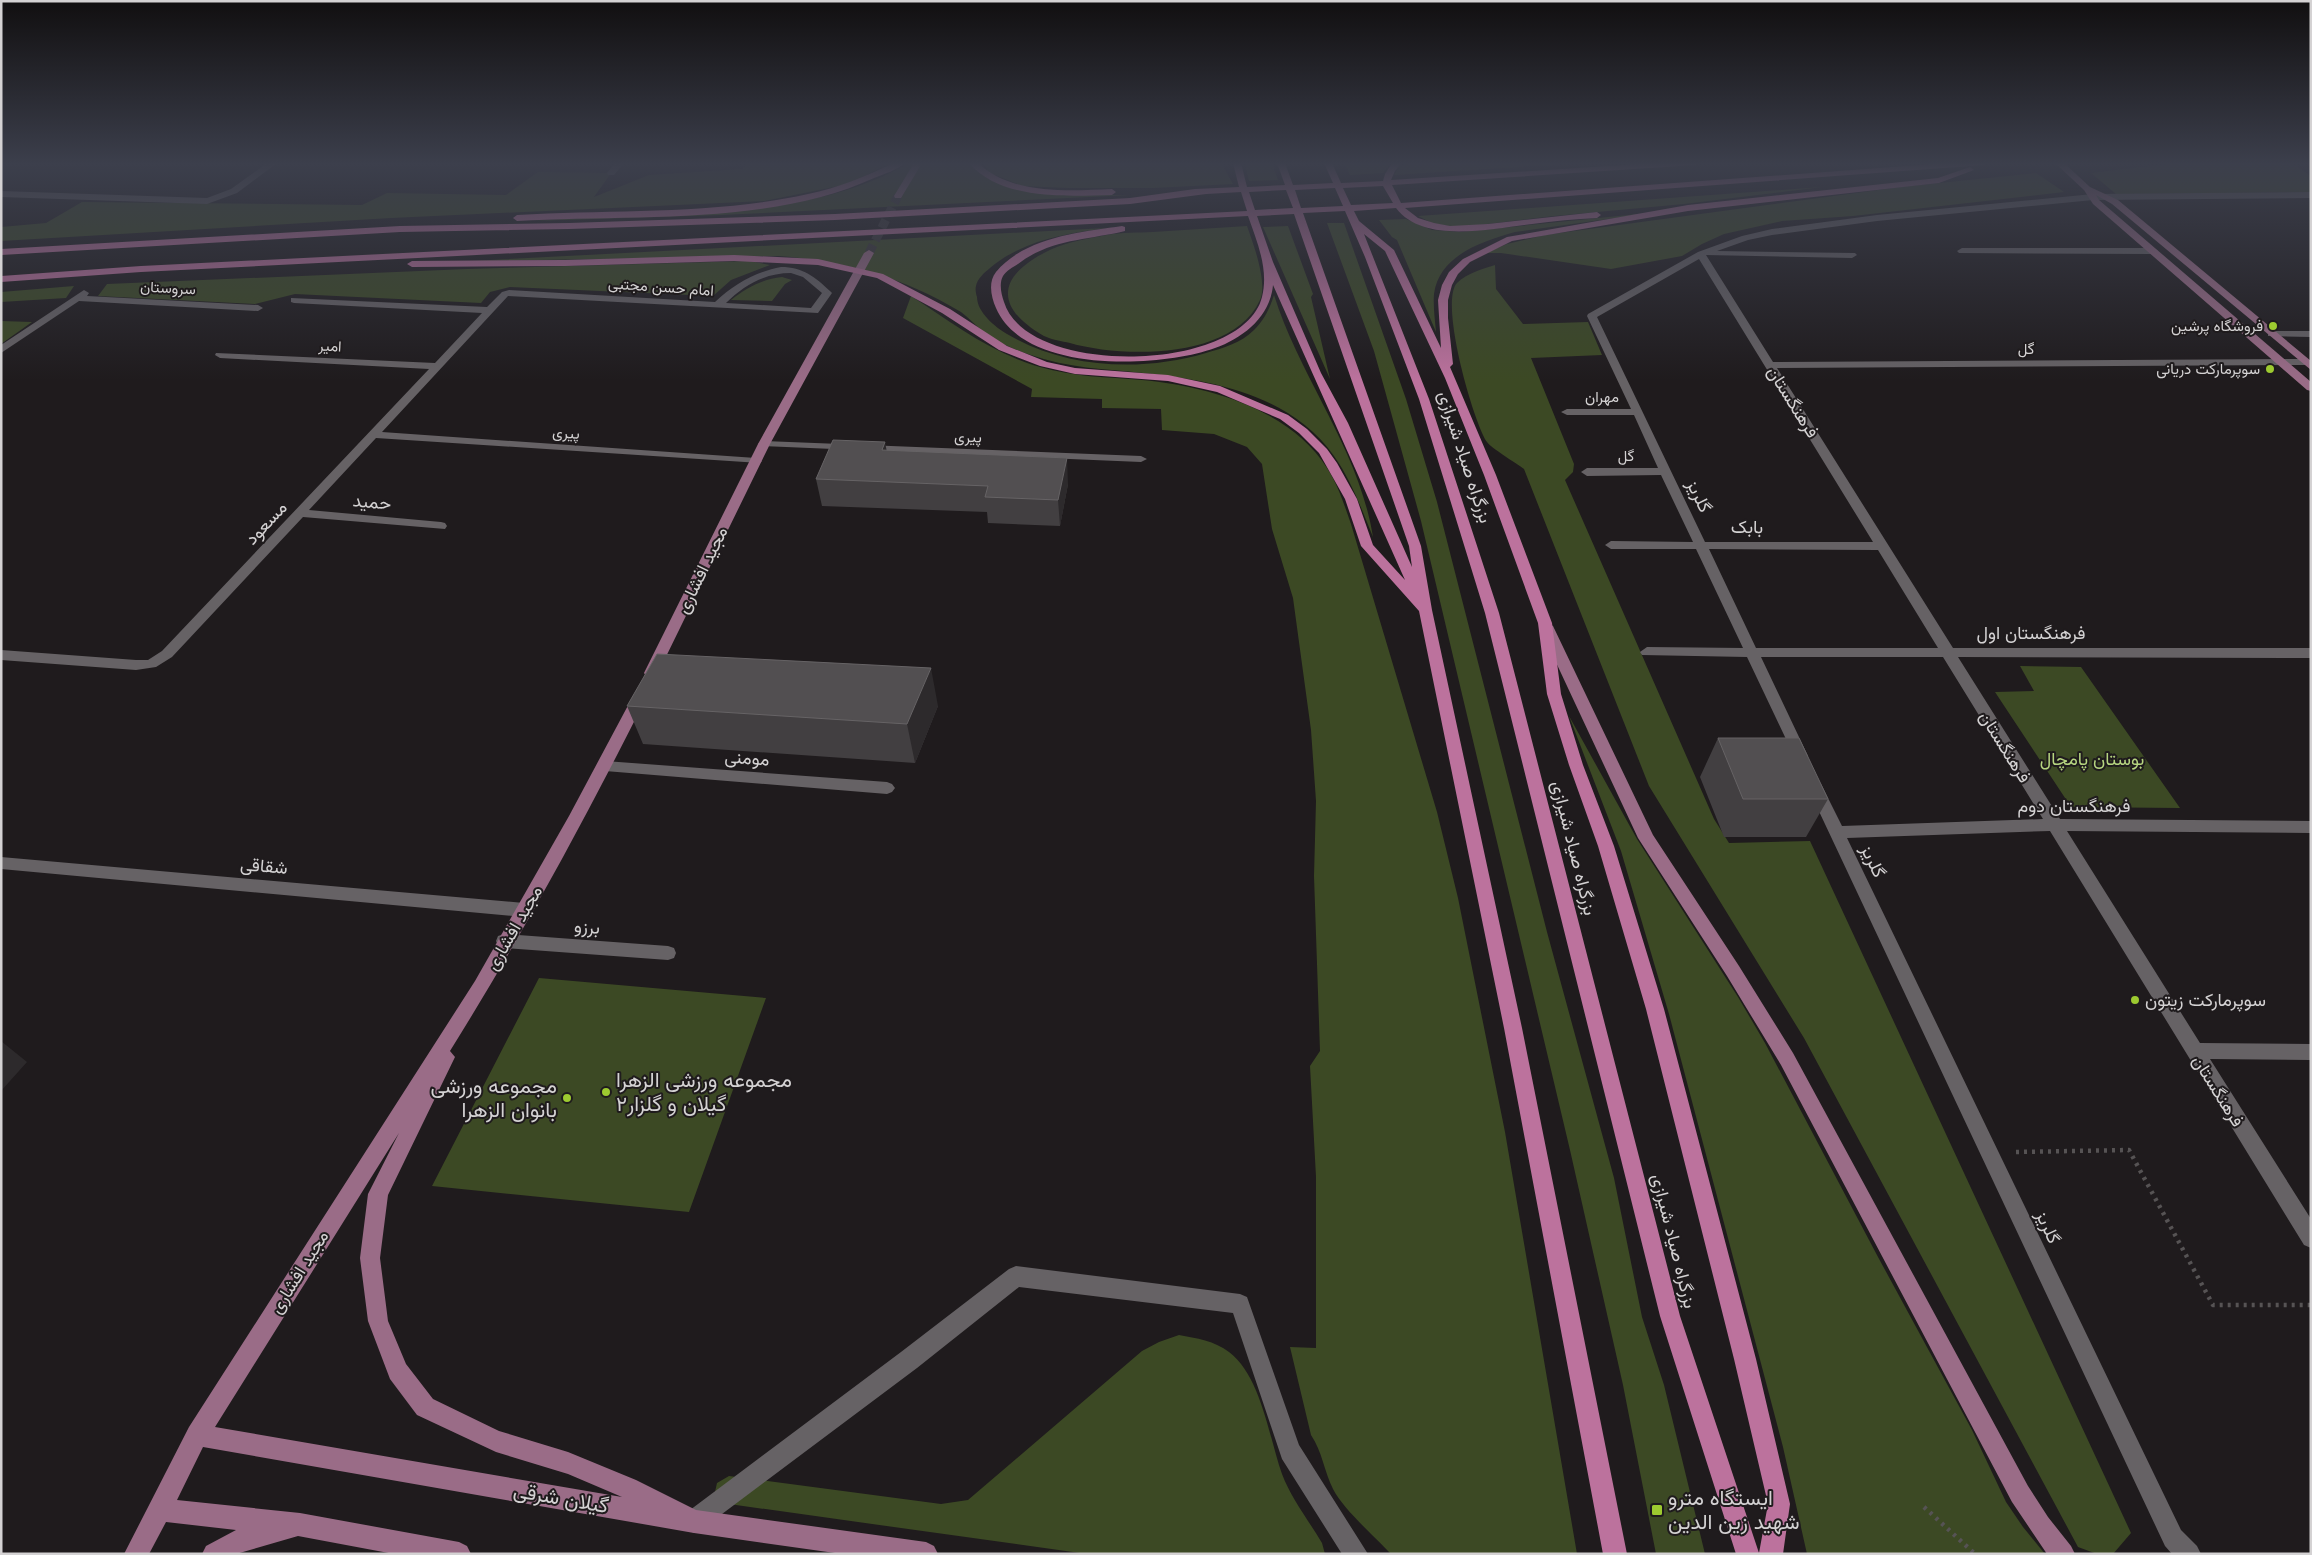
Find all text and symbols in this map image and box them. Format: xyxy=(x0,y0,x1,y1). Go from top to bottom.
street label: امام حسن مجتبی xyxy=(607,274,715,301)
street label: سروستان xyxy=(140,278,196,298)
place label: فروشگاه پرشین xyxy=(2171,317,2263,336)
marker: فروشگاه پرشین xyxy=(2267,320,2279,332)
street label: امیر xyxy=(317,336,342,356)
street label: گل xyxy=(2018,340,2035,358)
place label: سوپرمارکت دریانی xyxy=(2156,360,2260,379)
street label: فرهنگستان xyxy=(1762,363,1823,442)
marker: سوپرمارکت دریانی xyxy=(2264,363,2276,375)
street label: بزرگراه صیاد شیرازی xyxy=(1433,388,1496,526)
street label: مهران xyxy=(1585,388,1619,406)
street label: پیری xyxy=(552,423,580,444)
street label: پیری xyxy=(954,428,982,447)
street label: گل xyxy=(1617,447,1635,465)
street label: گلریز xyxy=(1681,476,1715,516)
street label: حمید xyxy=(352,490,392,514)
street label: مسعود xyxy=(241,497,292,549)
street label: بابک xyxy=(1731,517,1763,537)
street label: مجید افشاری xyxy=(672,523,733,617)
street label: فرهنگستان اول xyxy=(1976,623,2086,644)
street label: فرهنگستان xyxy=(1974,708,2035,787)
street label: مومنی xyxy=(724,746,770,771)
park label: بوستان پامچال xyxy=(2040,749,2144,771)
street label: بزرگراه صیاد شیرازی xyxy=(1547,779,1600,917)
street label: فرهنگستان دوم xyxy=(2018,796,2130,818)
street label: گلریز xyxy=(1855,841,1889,881)
street label: شقاقی xyxy=(239,854,289,879)
street label: مجید افشاری xyxy=(482,882,547,974)
street label: برزو xyxy=(573,916,601,939)
place label: سوپرمارکت زیتون xyxy=(2145,990,2266,1012)
marker: سوپرمارکت زیتون xyxy=(2129,994,2141,1006)
street label: فرهنگستان xyxy=(2187,1052,2248,1131)
place label: مجموعه ورزشی الزهرا گیلان و گلزار۲ xyxy=(616,1068,792,1117)
place label: مجموعه ورزشی بانوان الزهرا xyxy=(430,1074,557,1123)
marker: مجموعه ورزشی الزهرا گیلان و گلزار۲ xyxy=(600,1086,612,1098)
marker: مجموعه ورزشی بانوان الزهرا xyxy=(561,1092,573,1104)
street label: بزرگراه صیاد شیرازی xyxy=(1647,1172,1700,1310)
street label: گلریز xyxy=(2030,1207,2064,1247)
street label: مجید افشاری xyxy=(266,1227,333,1318)
street label: گیلان شرقی xyxy=(511,1478,610,1519)
place label: ایستگاه مترو شهید زین الدین xyxy=(1668,1486,1800,1535)
marker: ایستگاه مترو شهید زین الدین xyxy=(1650,1503,1664,1517)

